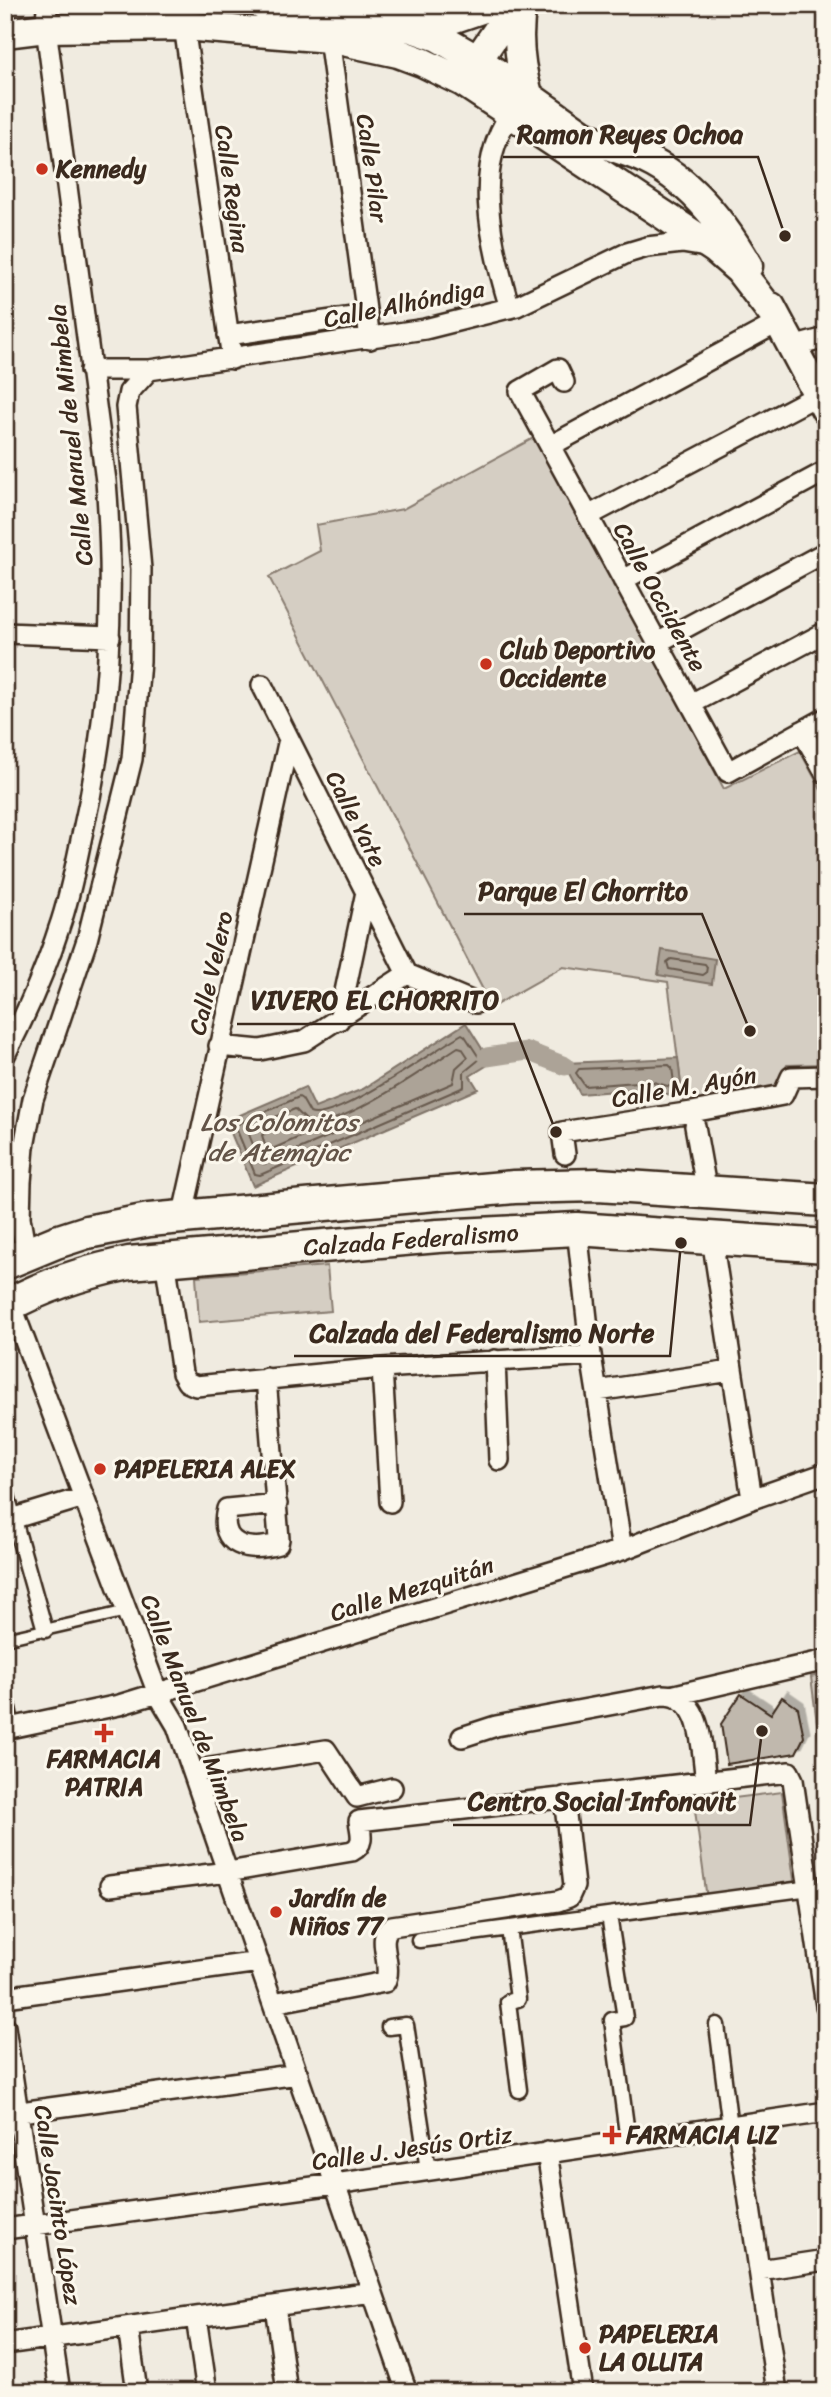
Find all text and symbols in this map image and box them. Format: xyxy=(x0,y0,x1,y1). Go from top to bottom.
callout: Ramon Reyes Ochoa xyxy=(503,110,758,157)
street label: Calle Pilar xyxy=(344,111,401,227)
text: Ramon Reyes Ochoa xyxy=(516,111,744,157)
street label: Calle Regina xyxy=(202,122,262,257)
place label: Kennedy xyxy=(55,148,147,190)
marker: Kennedy xyxy=(34,161,50,177)
street label: Calle Alhóndiga xyxy=(320,268,489,340)
street label: Calle Manuel de Mimbela xyxy=(36,302,106,568)
street label: Calle Occidente xyxy=(601,514,719,680)
place label: Club Deportivo Occidente xyxy=(499,629,656,699)
marker: Club Deportivo Occidente xyxy=(478,656,494,672)
street label: Calle Yate xyxy=(314,763,398,875)
callout: Parque El Chorrito xyxy=(464,867,702,914)
text: Parque El Chorrito xyxy=(478,868,688,914)
street label: Calle Velero xyxy=(176,907,246,1039)
callout: VIVERO EL CHORRITO xyxy=(237,977,514,1024)
text: VIVERO EL CHORRITO xyxy=(251,977,500,1023)
street label: Calle M. Ayón xyxy=(608,1054,760,1120)
water label: Los Colomitos de Atemajac xyxy=(200,1099,361,1175)
street label: Calzada Federalismo xyxy=(302,1212,520,1268)
callout: Calzada del Federalismo Norte xyxy=(294,1309,670,1356)
text: Calzada del Federalismo Norte xyxy=(309,1310,655,1356)
place label: PAPELERIA ALEX xyxy=(114,1448,296,1490)
marker: PAPELERIA ALEX xyxy=(92,1461,108,1477)
street label: Calle Mezquitán xyxy=(325,1544,499,1634)
street label: Calle Manuel de Mimbela xyxy=(128,1588,262,1848)
marker: FARMACIA PATRIA xyxy=(96,1725,112,1741)
place label: FARMACIA PATRIA xyxy=(46,1738,161,1808)
callout: Centro Social Infonavit xyxy=(453,1778,750,1825)
text: Centro Social Infonavit xyxy=(467,1778,737,1824)
place label: Jardín de Niños 77 xyxy=(288,1877,387,1947)
marker: Jardín de Niños 77 xyxy=(268,1904,284,1920)
street label: Calle Jacinto López xyxy=(21,2102,95,2309)
street label: Calle J. Jesús Ortiz xyxy=(309,2113,516,2183)
place label: FARMACIA LIZ xyxy=(625,2114,780,2156)
marker: FARMACIA LIZ xyxy=(604,2127,620,2143)
place label: PAPELERIA LA OLLITA xyxy=(599,2313,719,2383)
marker: PAPELERIA LA OLLITA xyxy=(577,2340,593,2356)

